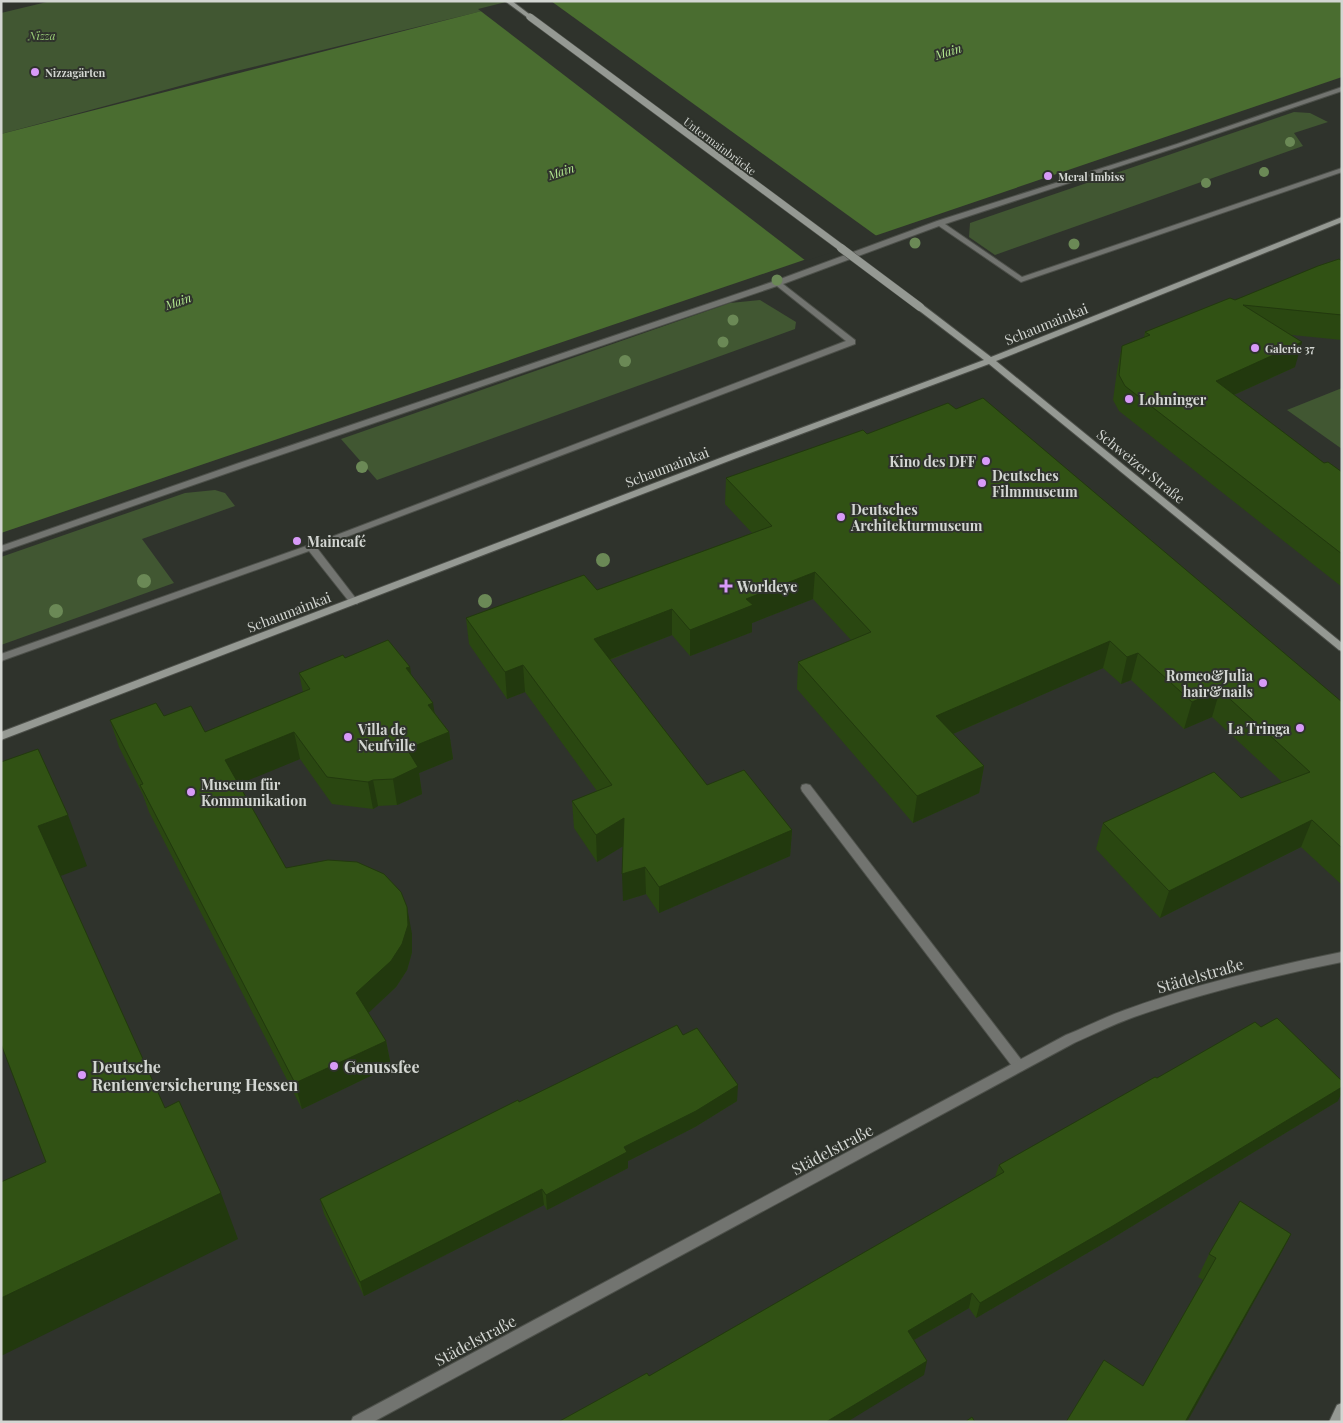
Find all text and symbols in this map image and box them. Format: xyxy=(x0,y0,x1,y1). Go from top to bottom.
park label: Nizza xyxy=(28,28,56,43)
water label: Main xyxy=(932,39,963,63)
place label: Nizzagärten xyxy=(45,65,106,80)
marker: Nizzagärten xyxy=(29,66,41,78)
street label: Untermainbrücke xyxy=(681,114,760,179)
water label: Main xyxy=(545,159,576,183)
place label: Meral Imbiss xyxy=(1058,169,1124,184)
marker: Meral Imbiss xyxy=(1042,170,1054,182)
water label: Main xyxy=(162,289,193,313)
street label: Schaumainkai xyxy=(1002,299,1090,349)
place label: Galerie 37 xyxy=(1265,341,1315,356)
marker: Galerie 37 xyxy=(1249,342,1261,354)
place label: Lohninger xyxy=(1139,390,1207,409)
marker: Lohninger xyxy=(1123,393,1135,405)
street label: Schweizer Straße xyxy=(1093,424,1189,508)
street label: Schaumainkai xyxy=(622,442,712,492)
place label: Kino des DFF xyxy=(889,452,976,471)
marker: Kino des DFF xyxy=(980,455,992,467)
place label: Deutsches Filmmuseum xyxy=(992,466,1078,501)
marker: Deutsches Filmmuseum xyxy=(976,477,988,489)
place label: Deutsches Architekturmuseum xyxy=(850,500,983,535)
marker: Deutsches Architekturmuseum xyxy=(835,511,847,523)
place label: Maincafé xyxy=(307,532,366,551)
marker: Maincafé xyxy=(291,535,303,547)
place label: Worldeye xyxy=(736,577,797,596)
marker: Worldeye xyxy=(719,579,733,593)
street label: Schaumainkai xyxy=(244,587,334,637)
place label: Romeo&Julia hair&nails xyxy=(1166,666,1254,701)
marker: Romeo&Julia hair&nails xyxy=(1257,677,1269,689)
place label: La Tringa xyxy=(1228,719,1291,738)
place label: Villa de Neufville xyxy=(357,720,416,755)
marker: La Tringa xyxy=(1294,722,1306,734)
marker: Villa de Neufville xyxy=(342,731,354,743)
place label: Museum für Kommunikation xyxy=(201,775,307,810)
marker: Museum für Kommunikation xyxy=(185,786,197,798)
street label: Städelstraße xyxy=(1154,953,1246,997)
place label: Deutsche Rentenversicherung Hessen xyxy=(92,1056,298,1095)
place label: Genussfee xyxy=(344,1056,420,1077)
marker: Genussfee xyxy=(328,1060,340,1072)
marker: Deutsche Rentenversicherung Hessen xyxy=(76,1069,88,1081)
street label: Städelstraße xyxy=(788,1119,876,1179)
street label: Städelstraße xyxy=(431,1310,519,1370)

